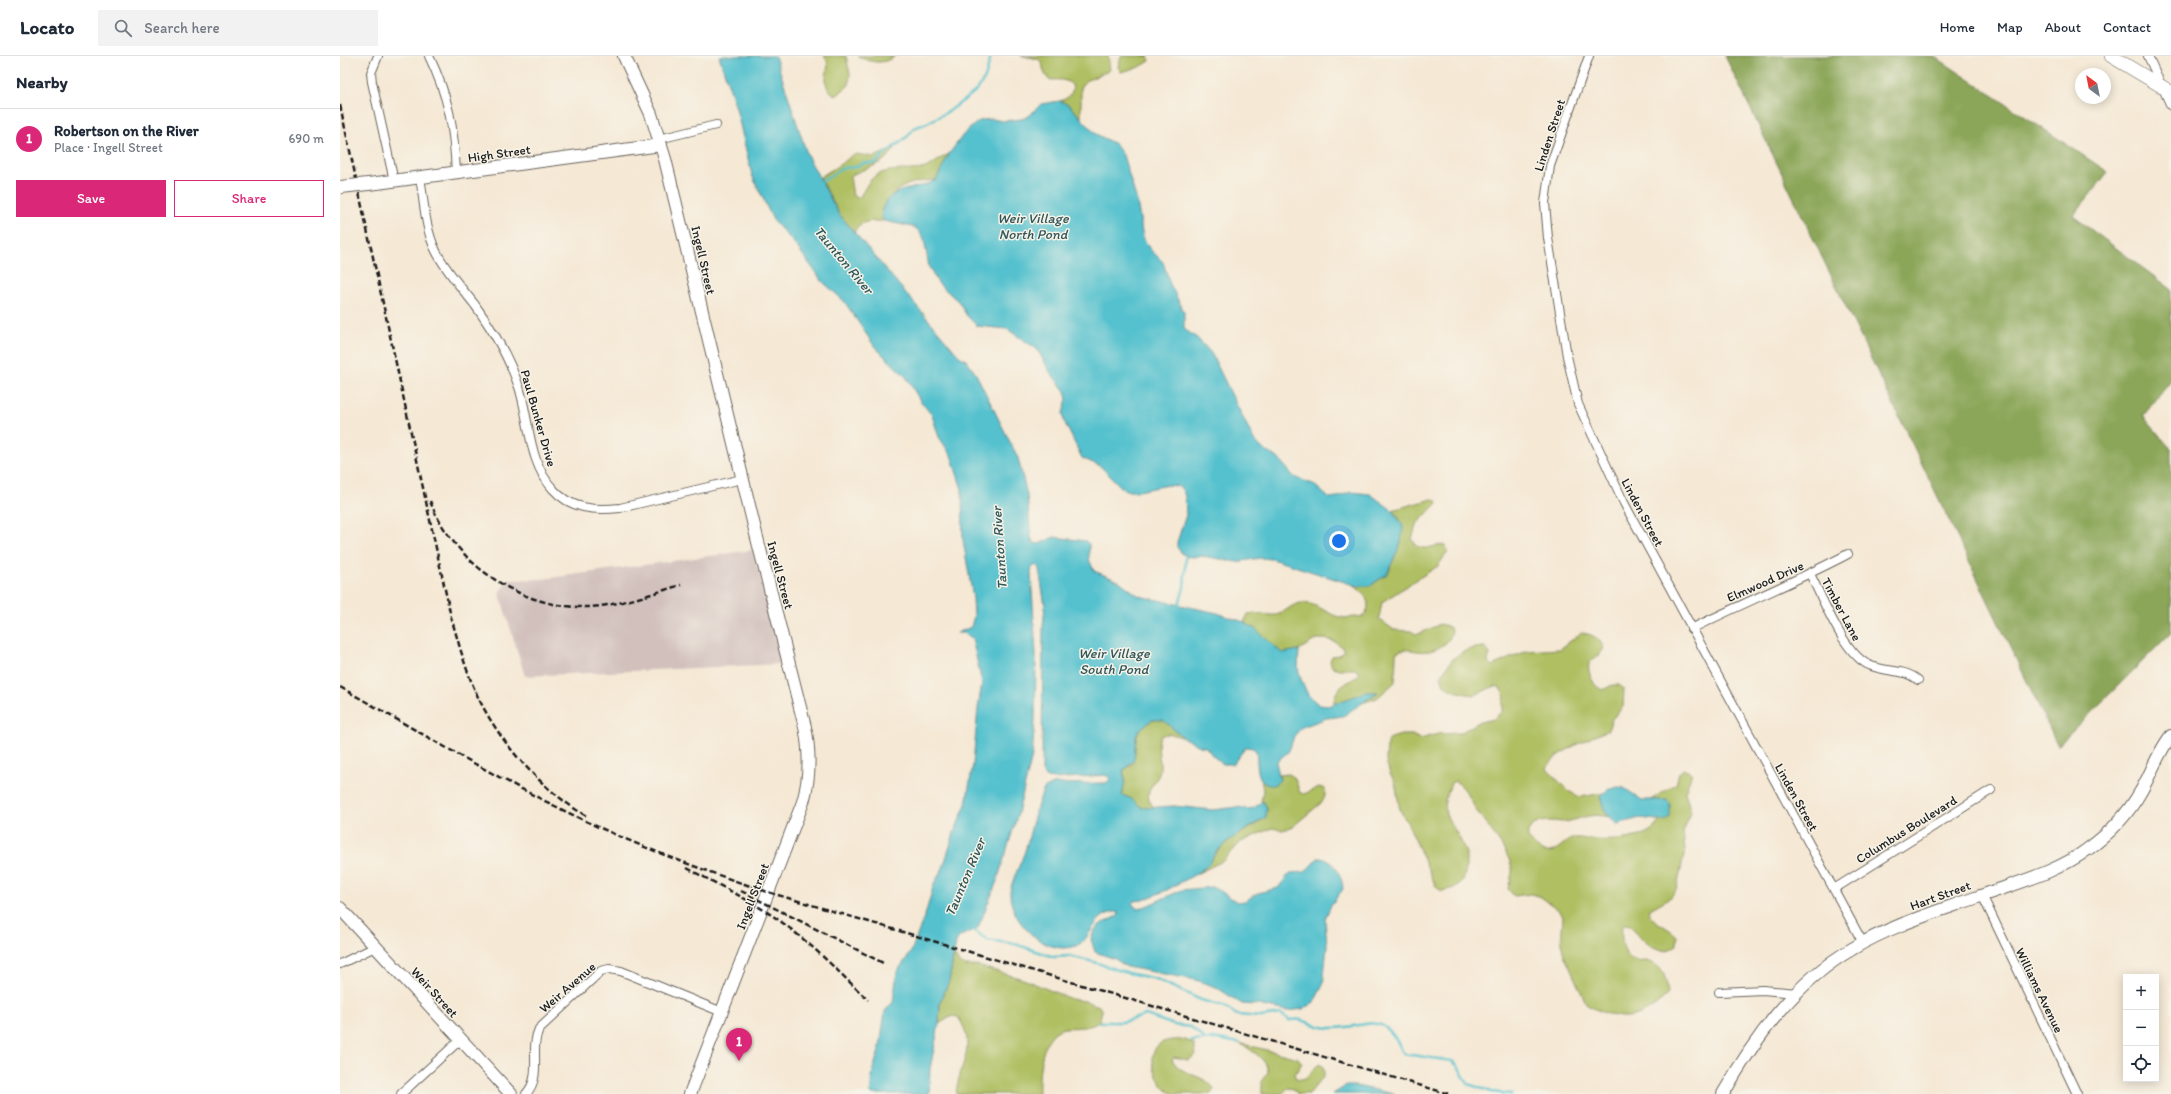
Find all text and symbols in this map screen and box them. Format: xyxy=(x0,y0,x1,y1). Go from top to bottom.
search box xyxy=(98,10,378,46)
text: Locato xyxy=(20,16,74,39)
icon: search xyxy=(112,17,134,39)
text: Search here xyxy=(144,19,220,37)
text: Home xyxy=(1940,19,1975,36)
text: Map xyxy=(1997,19,2023,36)
text: About xyxy=(2045,19,2081,36)
text: Contact xyxy=(2103,19,2151,36)
north arrow xyxy=(2075,68,2111,104)
text: Nearby xyxy=(16,72,68,92)
street label: Linden Street xyxy=(1531,97,1568,173)
text: Robertson on the River xyxy=(54,122,199,140)
text: 1 xyxy=(26,131,32,146)
text: 690 m xyxy=(288,131,324,146)
text: Place · Ingell Street xyxy=(54,140,163,155)
street label: High Street xyxy=(467,142,532,165)
button: Save xyxy=(16,180,166,217)
button: Share xyxy=(174,180,324,217)
water label: Weir Village North Pond xyxy=(997,210,1070,243)
water label: Taunton River xyxy=(810,223,878,299)
street label: Ingell Street xyxy=(688,224,719,296)
street label: Paul Bunker Drive xyxy=(518,368,560,468)
street label: Linden Street xyxy=(1618,476,1667,549)
water label: Taunton River xyxy=(988,504,1011,590)
your location xyxy=(1329,531,1349,551)
street label: Ingell Street xyxy=(764,539,797,611)
street label: Elmwood Drive xyxy=(1724,558,1806,605)
street label: Timber Lane xyxy=(1819,575,1864,643)
water label: Weir Village South Pond xyxy=(1078,645,1151,678)
street label: Linden Street xyxy=(1772,761,1821,834)
street label: Columbus Boulevard xyxy=(1853,792,1959,867)
water label: Taunton River xyxy=(941,834,990,919)
street label: Ingell Street xyxy=(733,861,772,931)
street label: Hart Street xyxy=(1908,878,1973,913)
street label: Williams Avenue xyxy=(2012,945,2067,1035)
street label: Weir Avenue xyxy=(536,959,599,1016)
street label: Weir Street xyxy=(408,964,461,1021)
map controls xyxy=(2123,974,2159,1082)
button: + xyxy=(2123,974,2159,1010)
button: − xyxy=(2123,1010,2159,1046)
pin: 1 xyxy=(726,1028,752,1061)
button: locate xyxy=(2123,1046,2159,1082)

